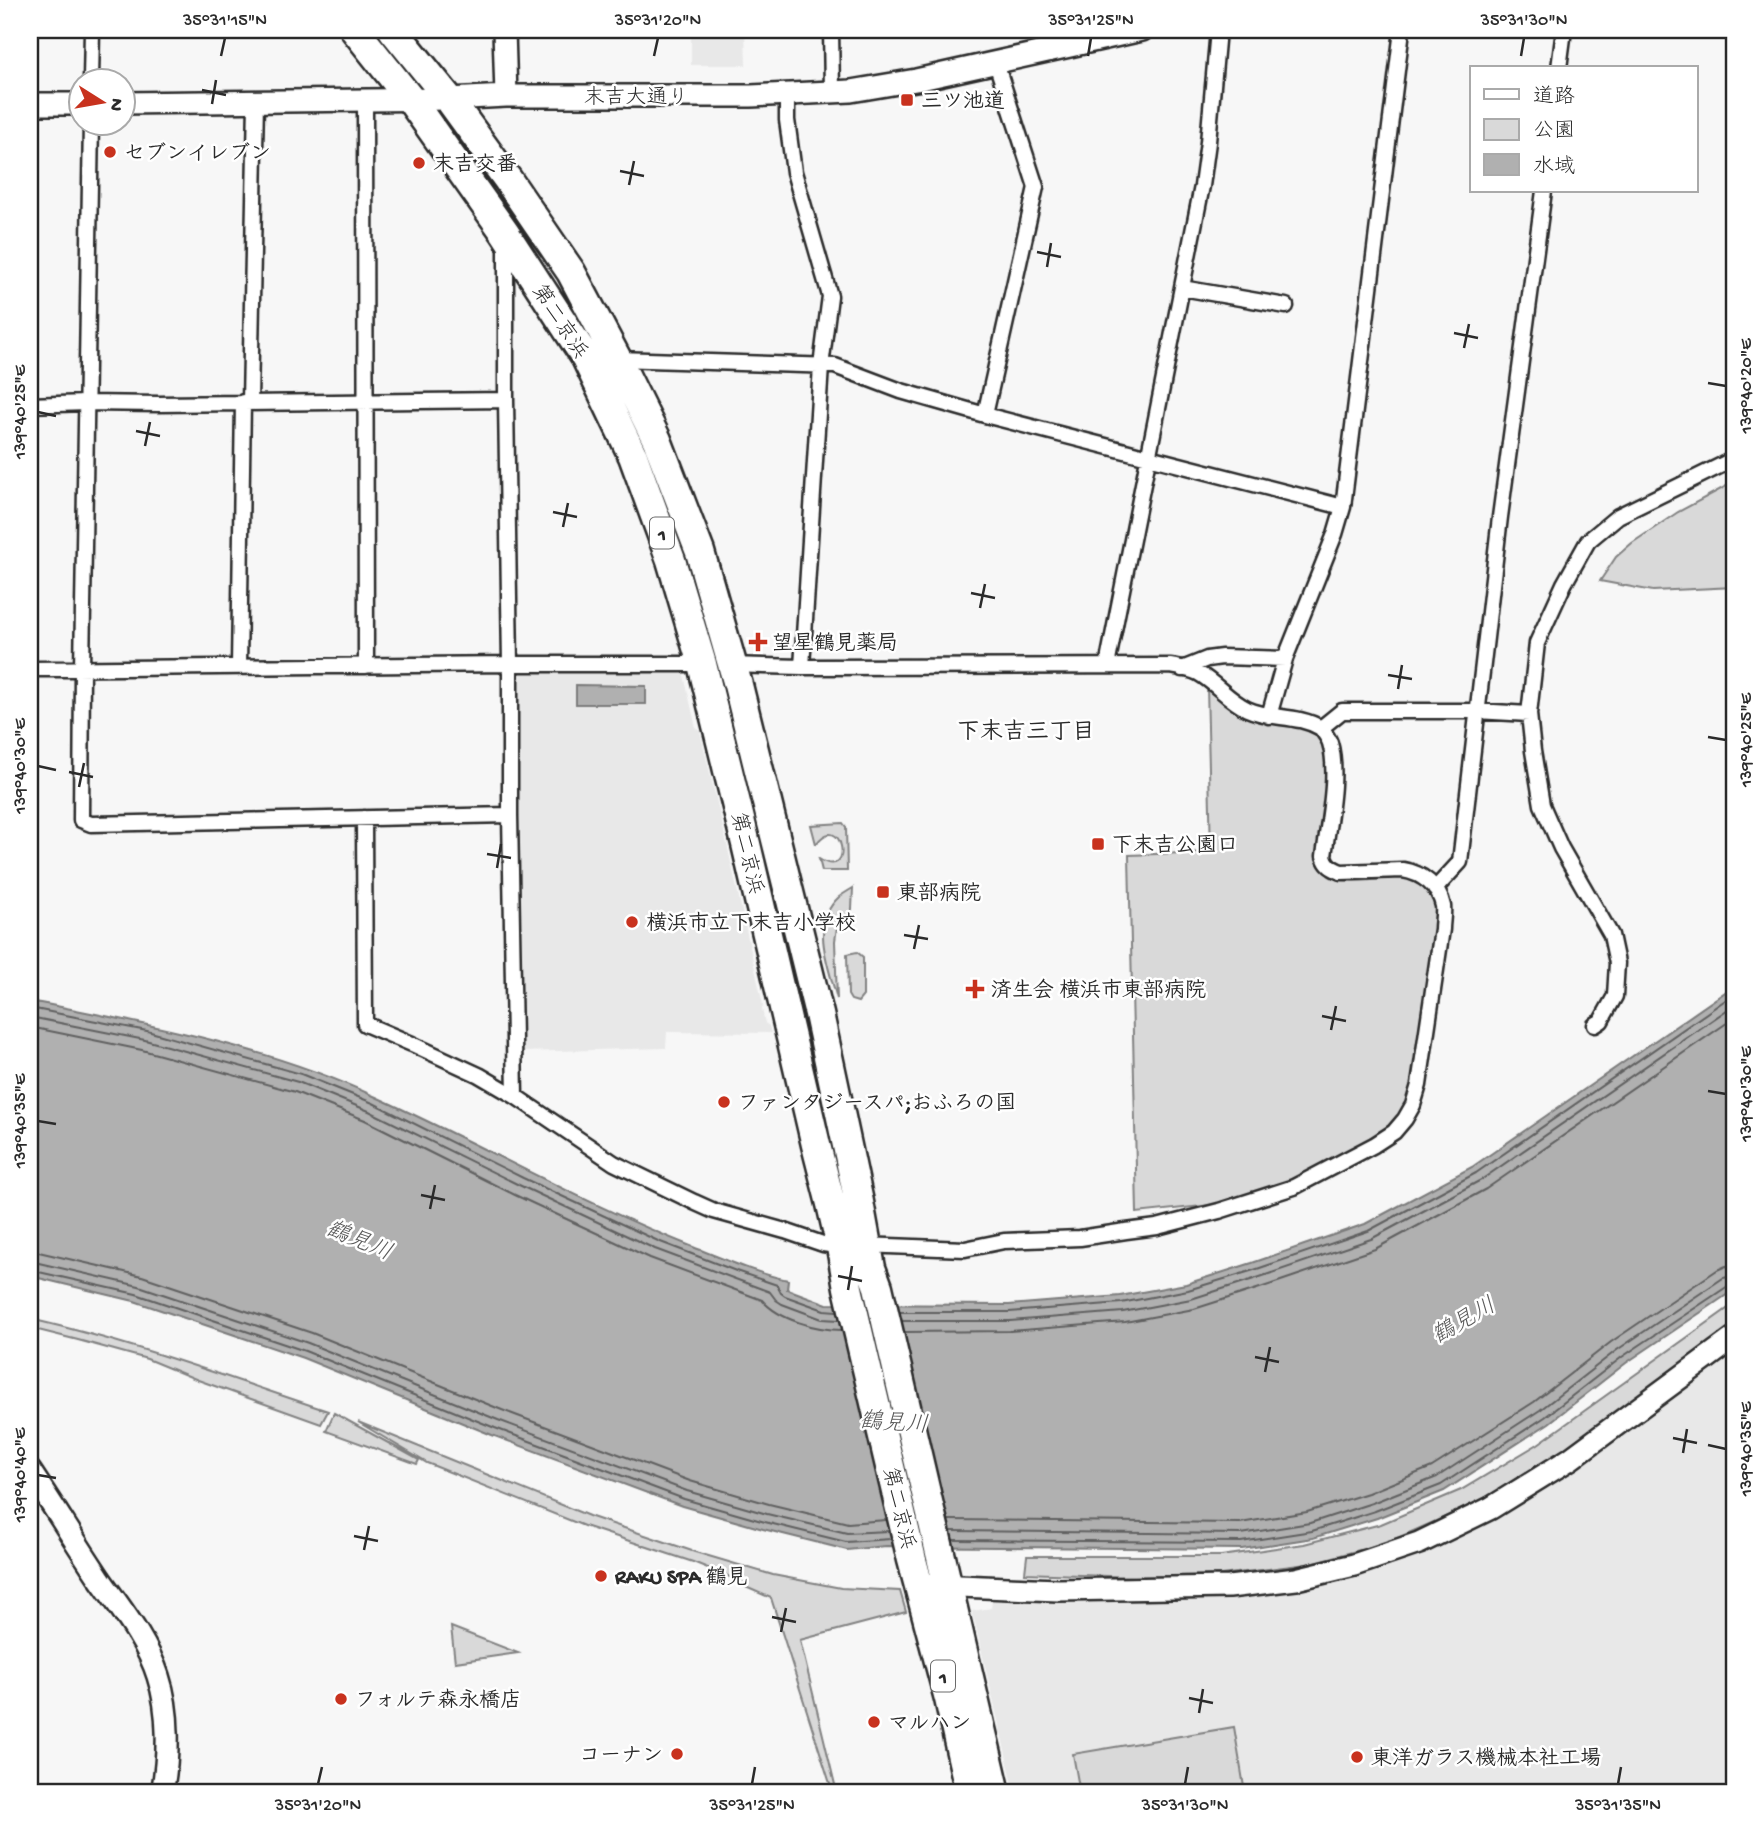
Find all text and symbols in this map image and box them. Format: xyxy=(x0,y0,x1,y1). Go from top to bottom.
text: 35°31'15"N xyxy=(182,11,267,32)
text: 35°31'20"N xyxy=(614,11,701,32)
text: 35°31'25"N xyxy=(1047,11,1134,32)
text: 35°31'30"N xyxy=(1480,11,1567,32)
north arrow xyxy=(66,66,136,136)
legend xyxy=(1470,66,1698,192)
street label: 末吉大通り xyxy=(584,85,689,112)
text: 道路 xyxy=(1533,85,1575,111)
place label: 三ツ池道 xyxy=(921,90,1005,116)
marker: 三ツ池道 xyxy=(899,92,915,108)
text: N xyxy=(103,96,128,113)
text: 公園 xyxy=(1533,120,1575,145)
place label: セブンイレブン xyxy=(124,142,271,168)
marker: セブンイレブン xyxy=(102,144,118,160)
place label: 末吉交番 xyxy=(433,152,517,179)
marker: 末吉交番 xyxy=(411,155,427,171)
text: 水域 xyxy=(1533,155,1575,181)
street label: 第二京浜 xyxy=(525,280,592,365)
text: 139°40'20"E xyxy=(1737,338,1758,434)
text: 139°40'25"E xyxy=(11,364,32,460)
road number: 1 xyxy=(650,518,674,548)
place label: 望星鶴見薬局 xyxy=(772,631,898,658)
marker: 望星鶴見薬局 xyxy=(750,634,766,650)
text: 139°40'25"E xyxy=(1737,692,1758,788)
text: 139°40'30"E xyxy=(11,718,32,815)
district label: 下末吉三丁目 xyxy=(957,718,1095,747)
street label: 第二京浜 xyxy=(723,810,767,898)
place label: 下末吉公園口 xyxy=(1112,833,1238,860)
marker: 下末吉公園口 xyxy=(1090,836,1106,852)
place label: 東部病院 xyxy=(897,881,981,908)
marker: 東部病院 xyxy=(875,884,891,900)
place label: 横浜市立下末吉小学校 xyxy=(646,911,856,938)
marker: 横浜市立下末吉小学校 xyxy=(624,914,640,930)
place label: 済生会 横浜市東部病院 xyxy=(991,978,1206,1005)
marker: 済生会 横浜市東部病院 xyxy=(965,979,985,999)
text: 139°40'30"E xyxy=(1737,1046,1758,1143)
text: 139°40'35"E xyxy=(11,1073,32,1169)
place label: ファンタジースパ;おふろの国 xyxy=(738,1092,1016,1118)
marker: ファンタジースパ;おふろの国 xyxy=(716,1094,732,1110)
water label: 鶴見川 xyxy=(322,1215,396,1268)
water label: 鶴見川 xyxy=(1428,1292,1501,1351)
text: 139°40'35"E xyxy=(1737,1401,1758,1497)
water label: 鶴見川 xyxy=(858,1408,929,1440)
text: 139°40'40"E xyxy=(11,1427,32,1523)
street label: 第二京浜 xyxy=(875,1465,919,1553)
place label: RAKU SPA 鶴見 xyxy=(614,1566,748,1592)
marker: RAKU SPA 鶴見 xyxy=(593,1568,609,1584)
road number: 1 xyxy=(931,1660,955,1692)
place label: フォルテ森永橋店 xyxy=(355,1688,521,1715)
marker: フォルテ森永橋店 xyxy=(333,1691,349,1707)
place label: マルハン xyxy=(888,1713,971,1738)
marker: マルハン xyxy=(866,1714,882,1730)
place label: コーナン xyxy=(579,1745,663,1770)
marker: コーナン xyxy=(669,1746,685,1762)
place label: 東洋ガラス機械本社工場 xyxy=(1371,1746,1601,1773)
marker: 東洋ガラス機械本社工場 xyxy=(1349,1749,1365,1765)
text: 35°31'20"N xyxy=(274,1796,361,1817)
text: 35°31'25"N xyxy=(708,1796,795,1817)
text: 35°31'30"N xyxy=(1141,1796,1228,1817)
text: 35°31'35"N xyxy=(1574,1796,1661,1817)

